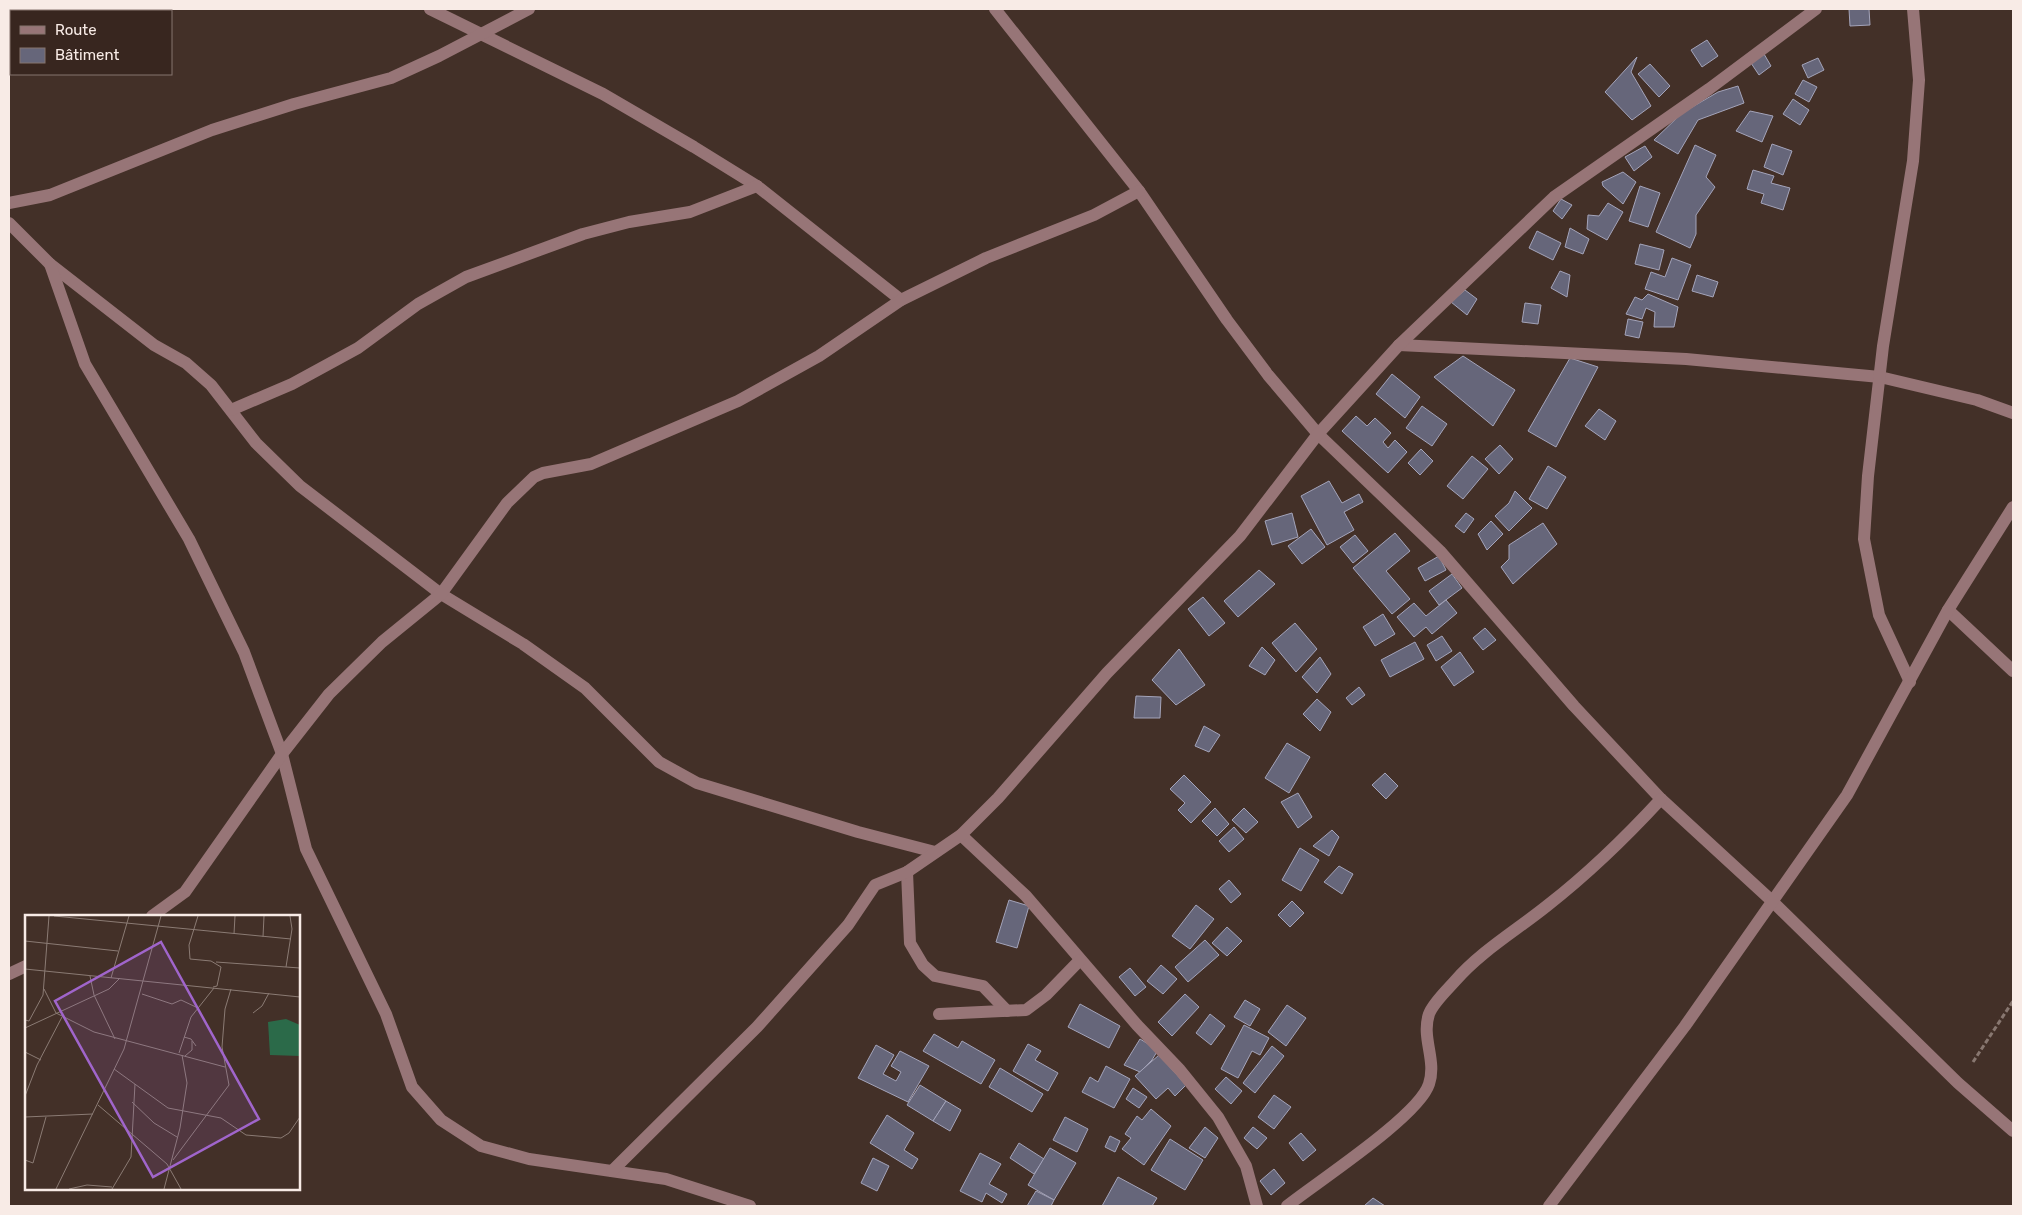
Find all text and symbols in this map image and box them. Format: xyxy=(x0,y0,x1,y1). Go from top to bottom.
legend xyxy=(10,10,172,75)
text: Route xyxy=(55,21,97,39)
text: Bâtiment xyxy=(55,46,119,64)
inset map xyxy=(25,915,300,1190)

